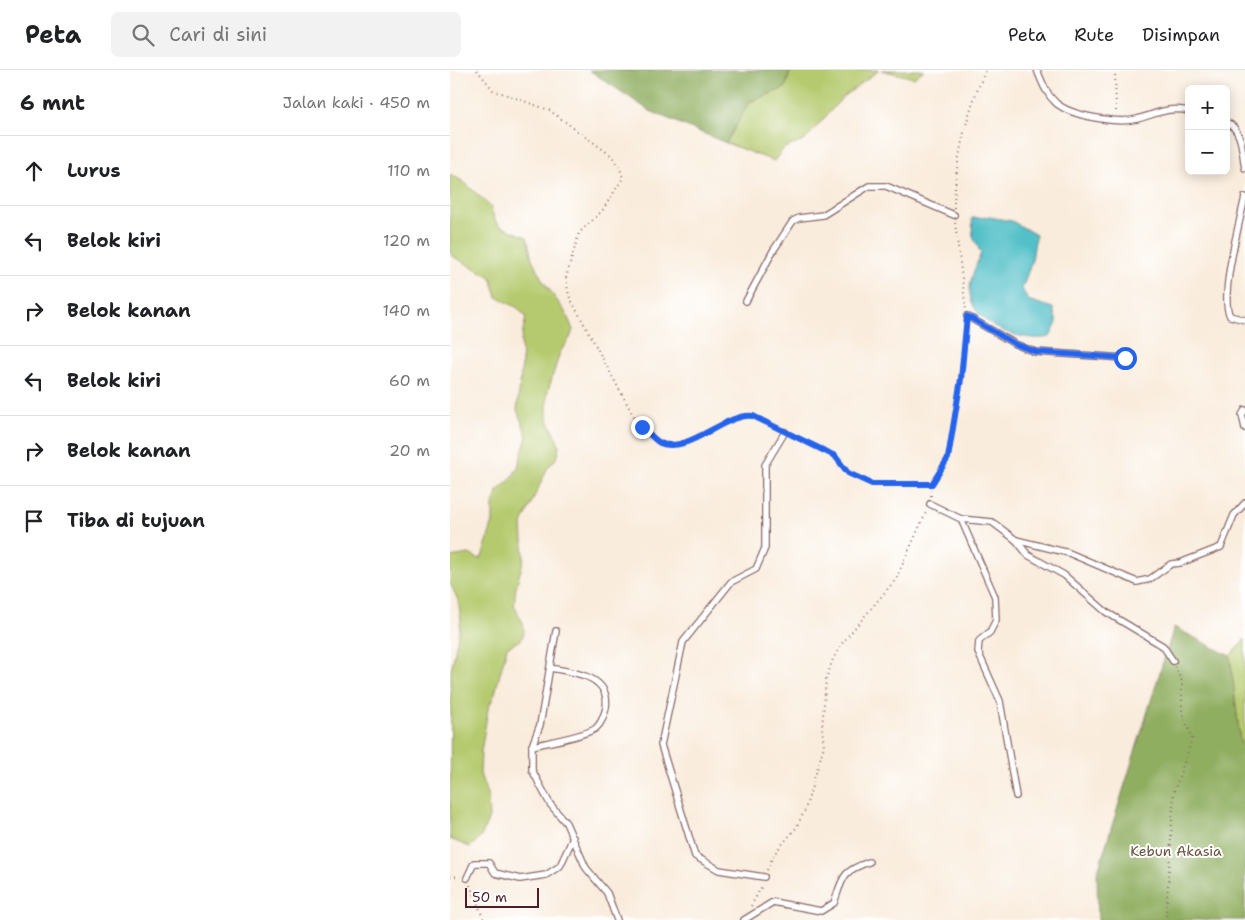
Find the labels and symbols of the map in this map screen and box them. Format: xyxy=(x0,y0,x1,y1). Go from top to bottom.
route start xyxy=(1114,347,1137,370)
route end xyxy=(631,416,654,439)
park label: Kebun Akasia xyxy=(1130,842,1222,860)
scale bar xyxy=(465,885,539,908)

